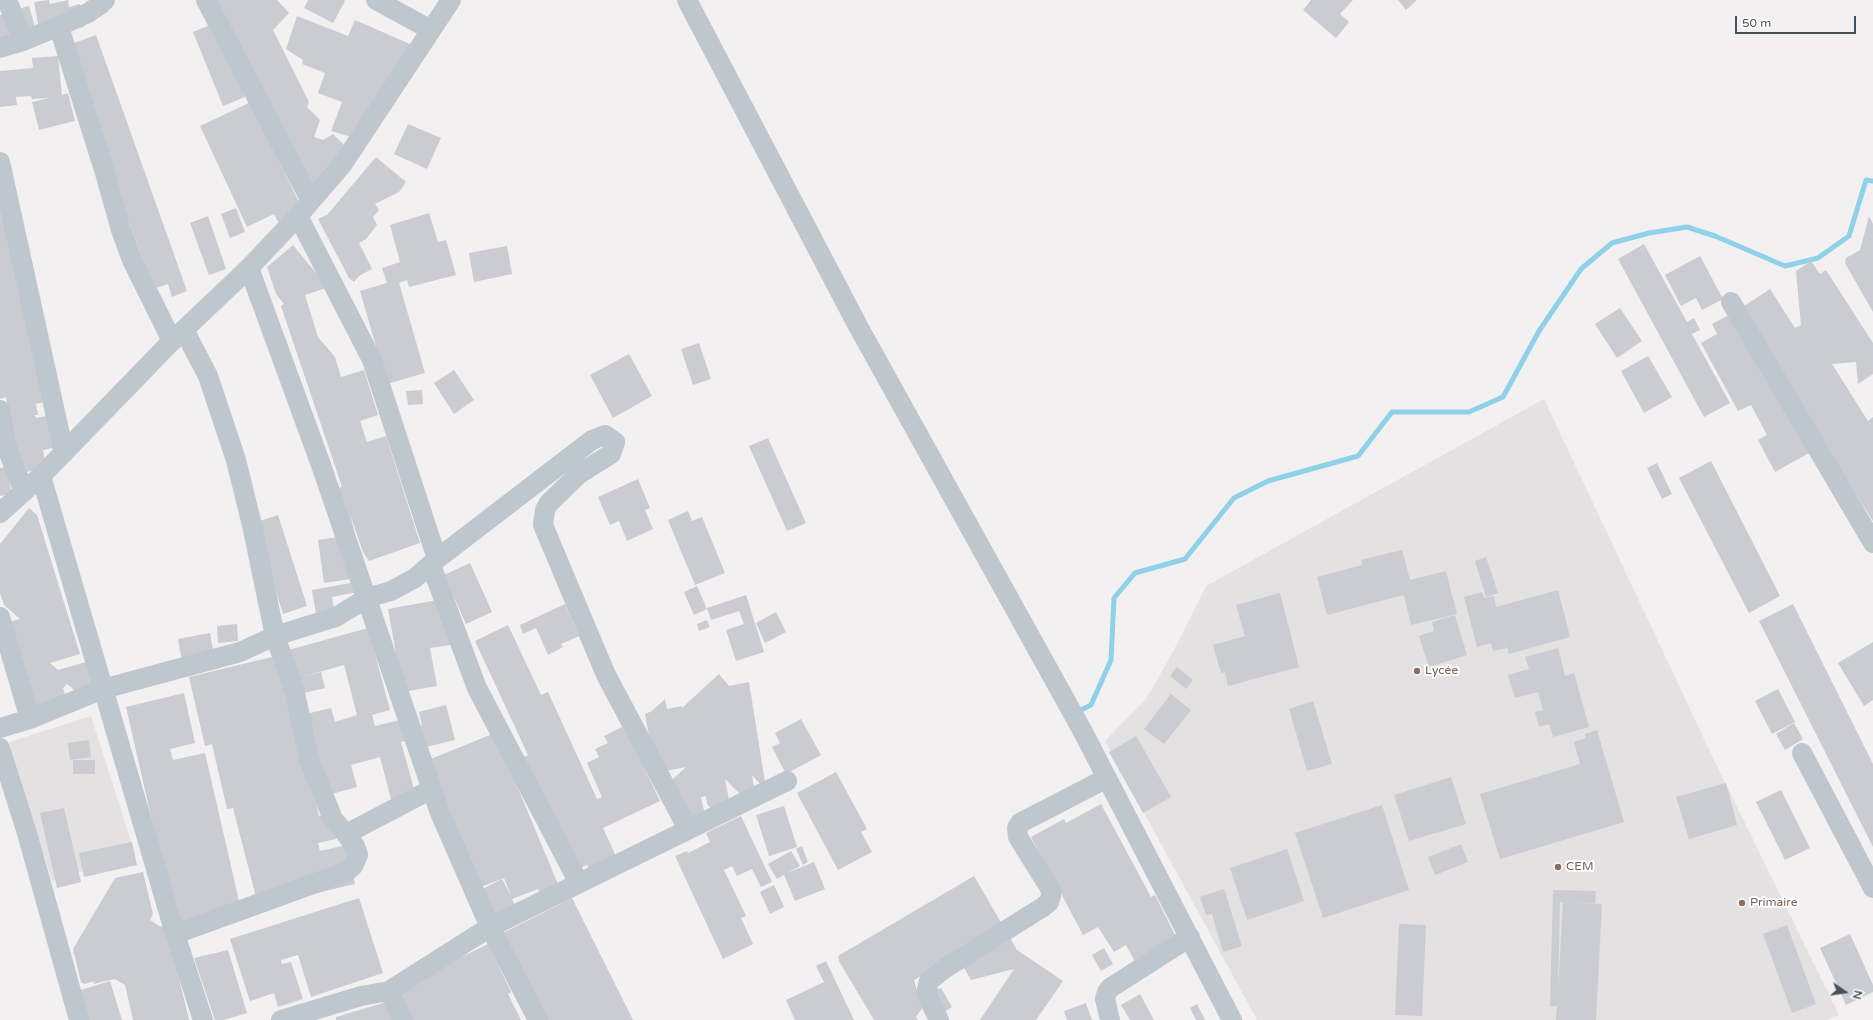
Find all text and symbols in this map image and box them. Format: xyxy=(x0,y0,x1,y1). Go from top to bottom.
scale bar xyxy=(1737,8,1858,34)
text: 50 m xyxy=(1742,16,1771,30)
place label: Lycée xyxy=(1425,664,1458,678)
marker: Lycée xyxy=(1412,666,1422,676)
place label: CEM xyxy=(1566,860,1594,874)
marker: CEM xyxy=(1553,862,1563,872)
place label: Primaire xyxy=(1750,896,1798,910)
marker: Primaire xyxy=(1737,898,1747,908)
north arrow xyxy=(1825,972,1865,1012)
text: N xyxy=(1850,989,1865,1001)

